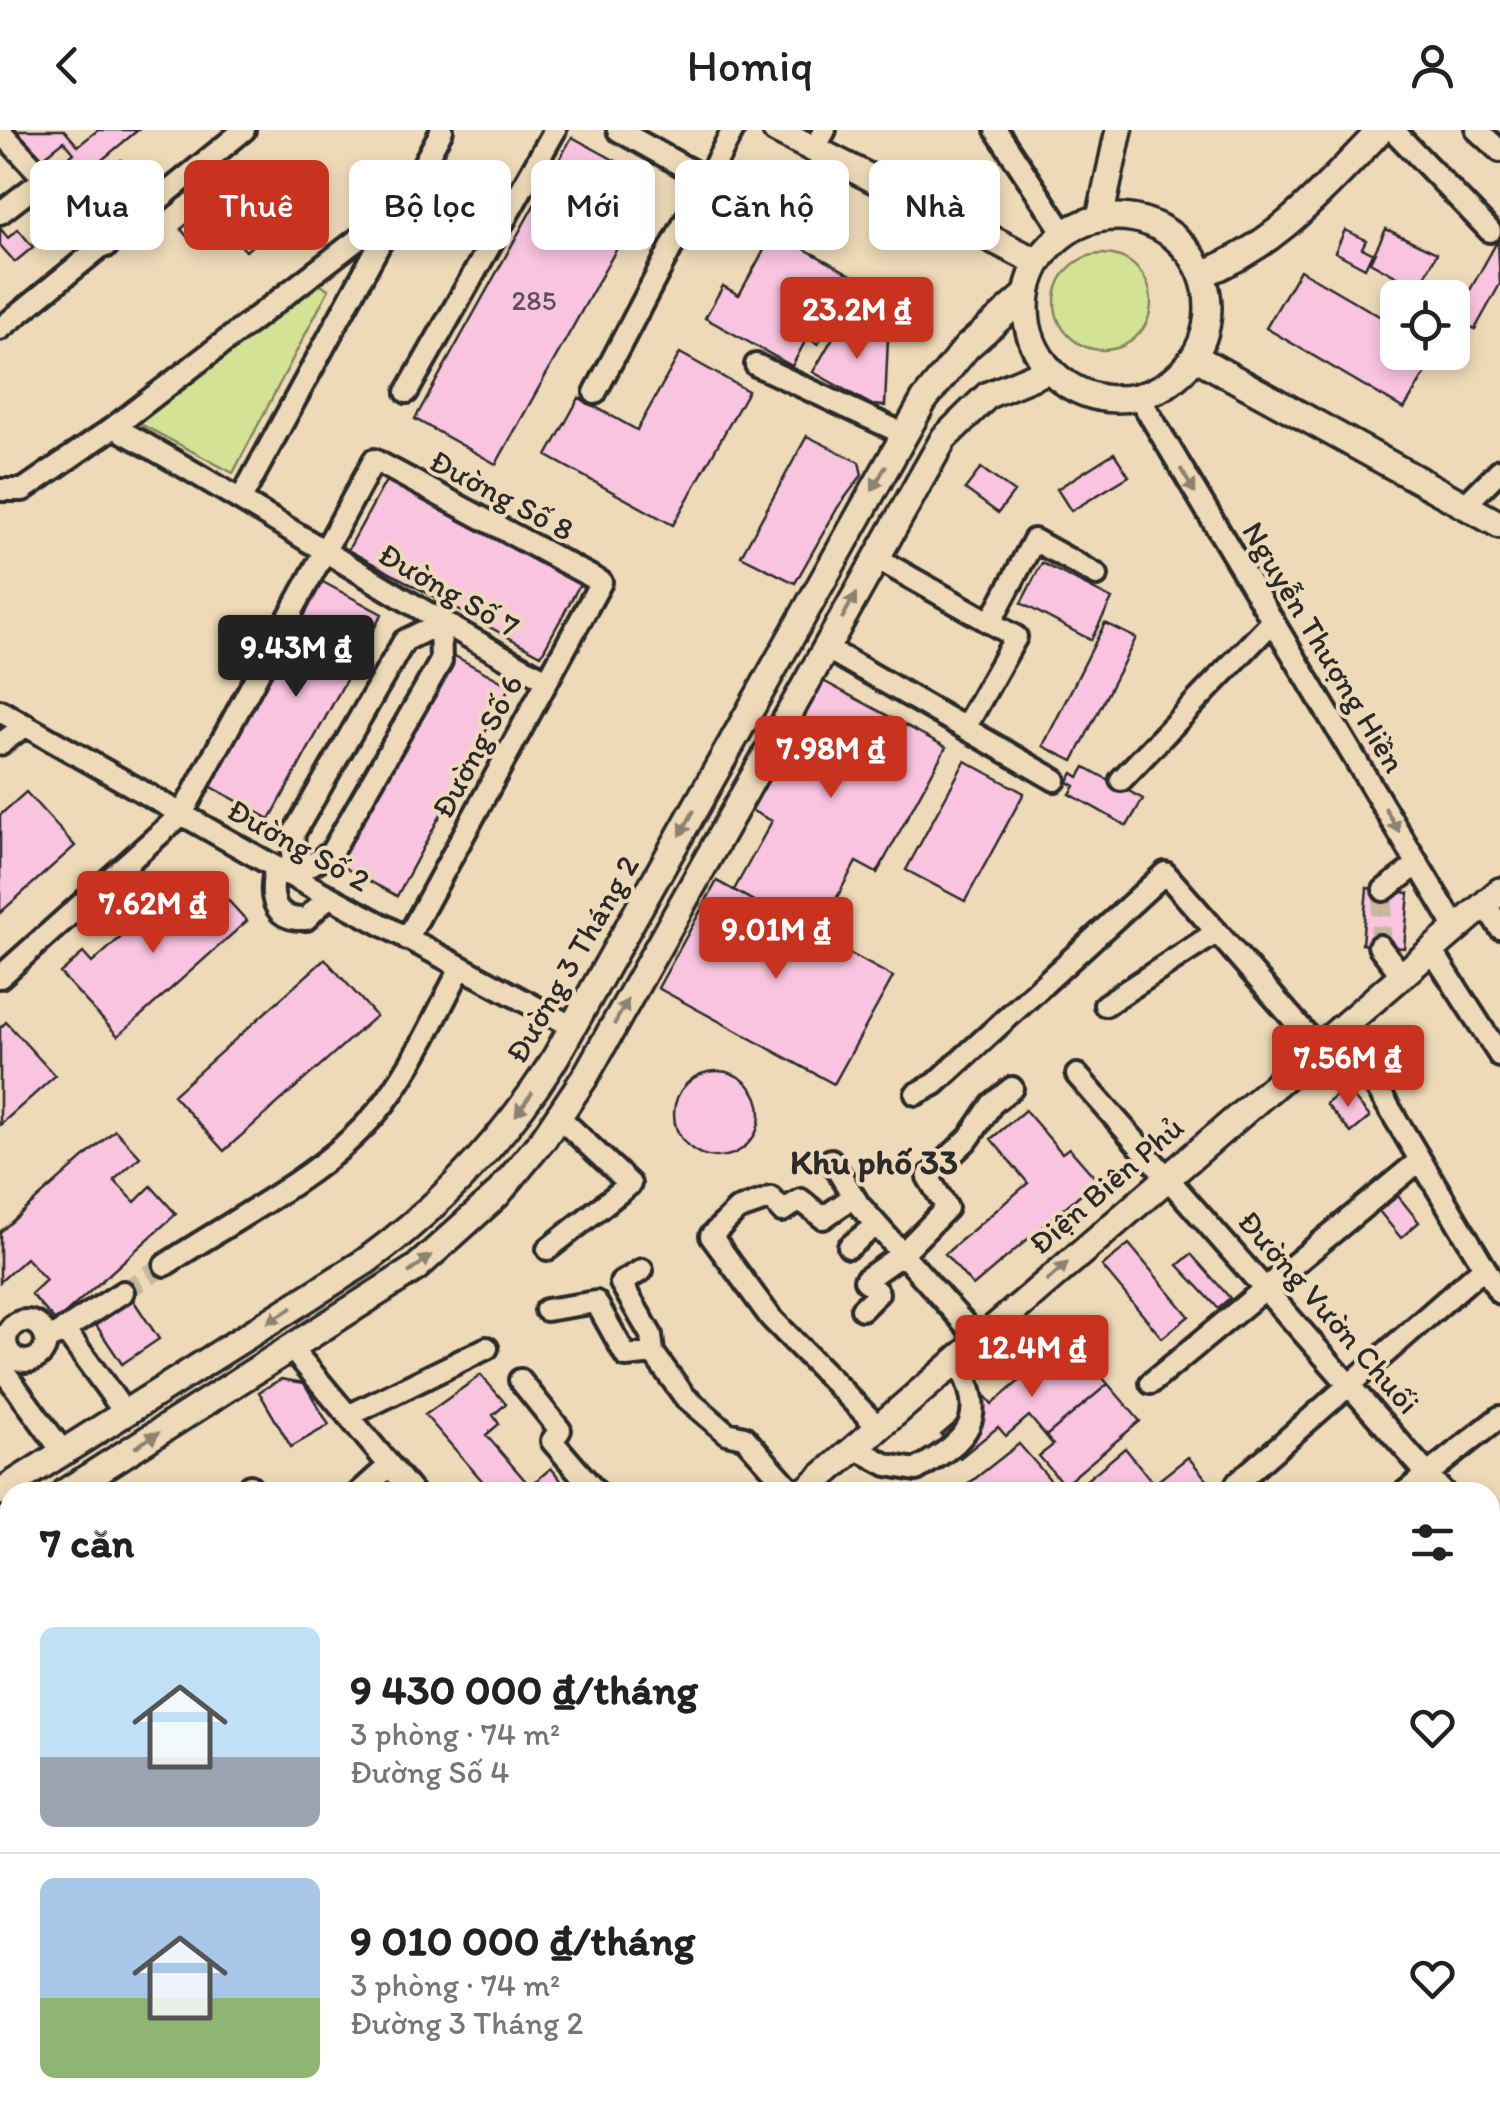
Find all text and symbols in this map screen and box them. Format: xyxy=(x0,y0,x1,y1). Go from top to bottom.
icon: back xyxy=(40,38,95,93)
text: Homiq xyxy=(687,38,813,92)
icon: person xyxy=(1405,38,1460,93)
chip: Mua xyxy=(30,160,164,250)
chip: Thuê xyxy=(184,160,329,250)
chip: Bộ lọc xyxy=(349,160,511,250)
chip: Mới xyxy=(531,160,655,250)
chip: Căn hộ xyxy=(675,160,849,250)
chip: Nhà xyxy=(869,160,1000,250)
pin: 23.2M ₫ xyxy=(765,277,949,362)
map controls xyxy=(1380,280,1470,370)
button: locate xyxy=(1380,280,1470,370)
house number: 285 xyxy=(512,283,556,317)
text: 23.2M ₫ xyxy=(802,290,912,328)
street label: Đường Số 8 xyxy=(423,441,581,549)
one-way arrow xyxy=(871,464,888,493)
one-way arrow xyxy=(1179,467,1197,495)
street label: Nguyễn Thượng Hiền xyxy=(1234,515,1414,779)
street label: Đường Số 7 xyxy=(372,535,526,646)
one-way arrow xyxy=(840,592,857,621)
pin: 9.43M ₫ xyxy=(204,615,388,700)
text: 9.43M ₫ xyxy=(240,628,352,666)
street label: Đường Số 6 xyxy=(423,668,531,824)
pin: 7.98M ₫ xyxy=(739,716,923,801)
text: 7.98M ₫ xyxy=(777,729,885,767)
street label: Đường Số 2 xyxy=(221,790,377,900)
one-way arrow xyxy=(1384,805,1401,834)
one-way arrow xyxy=(678,809,696,837)
street label: Đường 3 Tháng 2 xyxy=(497,848,647,1070)
pin: 7.62M ₫ xyxy=(61,871,245,956)
text: 7.62M ₫ xyxy=(99,884,207,922)
pin: 9.01M ₫ xyxy=(684,897,868,982)
text: 9.01M ₫ xyxy=(721,910,831,948)
one-way arrow xyxy=(612,998,630,1026)
pin: 7.56M ₫ xyxy=(1256,1025,1440,1110)
text: 7.56M ₫ xyxy=(1294,1038,1402,1076)
one-way arrow xyxy=(515,1091,535,1118)
street label: Điện Biên Phủ xyxy=(1021,1108,1191,1262)
district label: Khu phố 33 xyxy=(790,1141,958,1183)
street label: Đường Vườn Chuối xyxy=(1230,1202,1428,1422)
one-way arrow xyxy=(408,1254,433,1275)
one-way arrow xyxy=(1044,1261,1069,1283)
one-way arrow xyxy=(266,1306,294,1323)
pin: 12.4M ₫ xyxy=(940,1315,1124,1400)
text: 12.4M ₫ xyxy=(977,1328,1087,1366)
one-way arrow xyxy=(134,1432,161,1450)
icon: filters xyxy=(1405,1515,1460,1570)
text: 7 căn xyxy=(40,1517,134,1568)
text: 9 430 000 ₫/tháng xyxy=(350,1664,698,1715)
icon: home xyxy=(120,1667,240,1787)
icon: heart xyxy=(1405,1700,1460,1755)
text: 3 phòng · 74 m² xyxy=(350,1715,560,1753)
text: Đường Số 4 xyxy=(350,1753,509,1791)
text: 9 010 000 ₫/tháng xyxy=(350,1915,695,1966)
icon: home xyxy=(120,1918,240,2038)
icon: heart xyxy=(1405,1951,1460,2006)
text: 3 phòng · 74 m² xyxy=(350,1966,560,2004)
text: Đường 3 Tháng 2 xyxy=(350,2004,583,2042)

